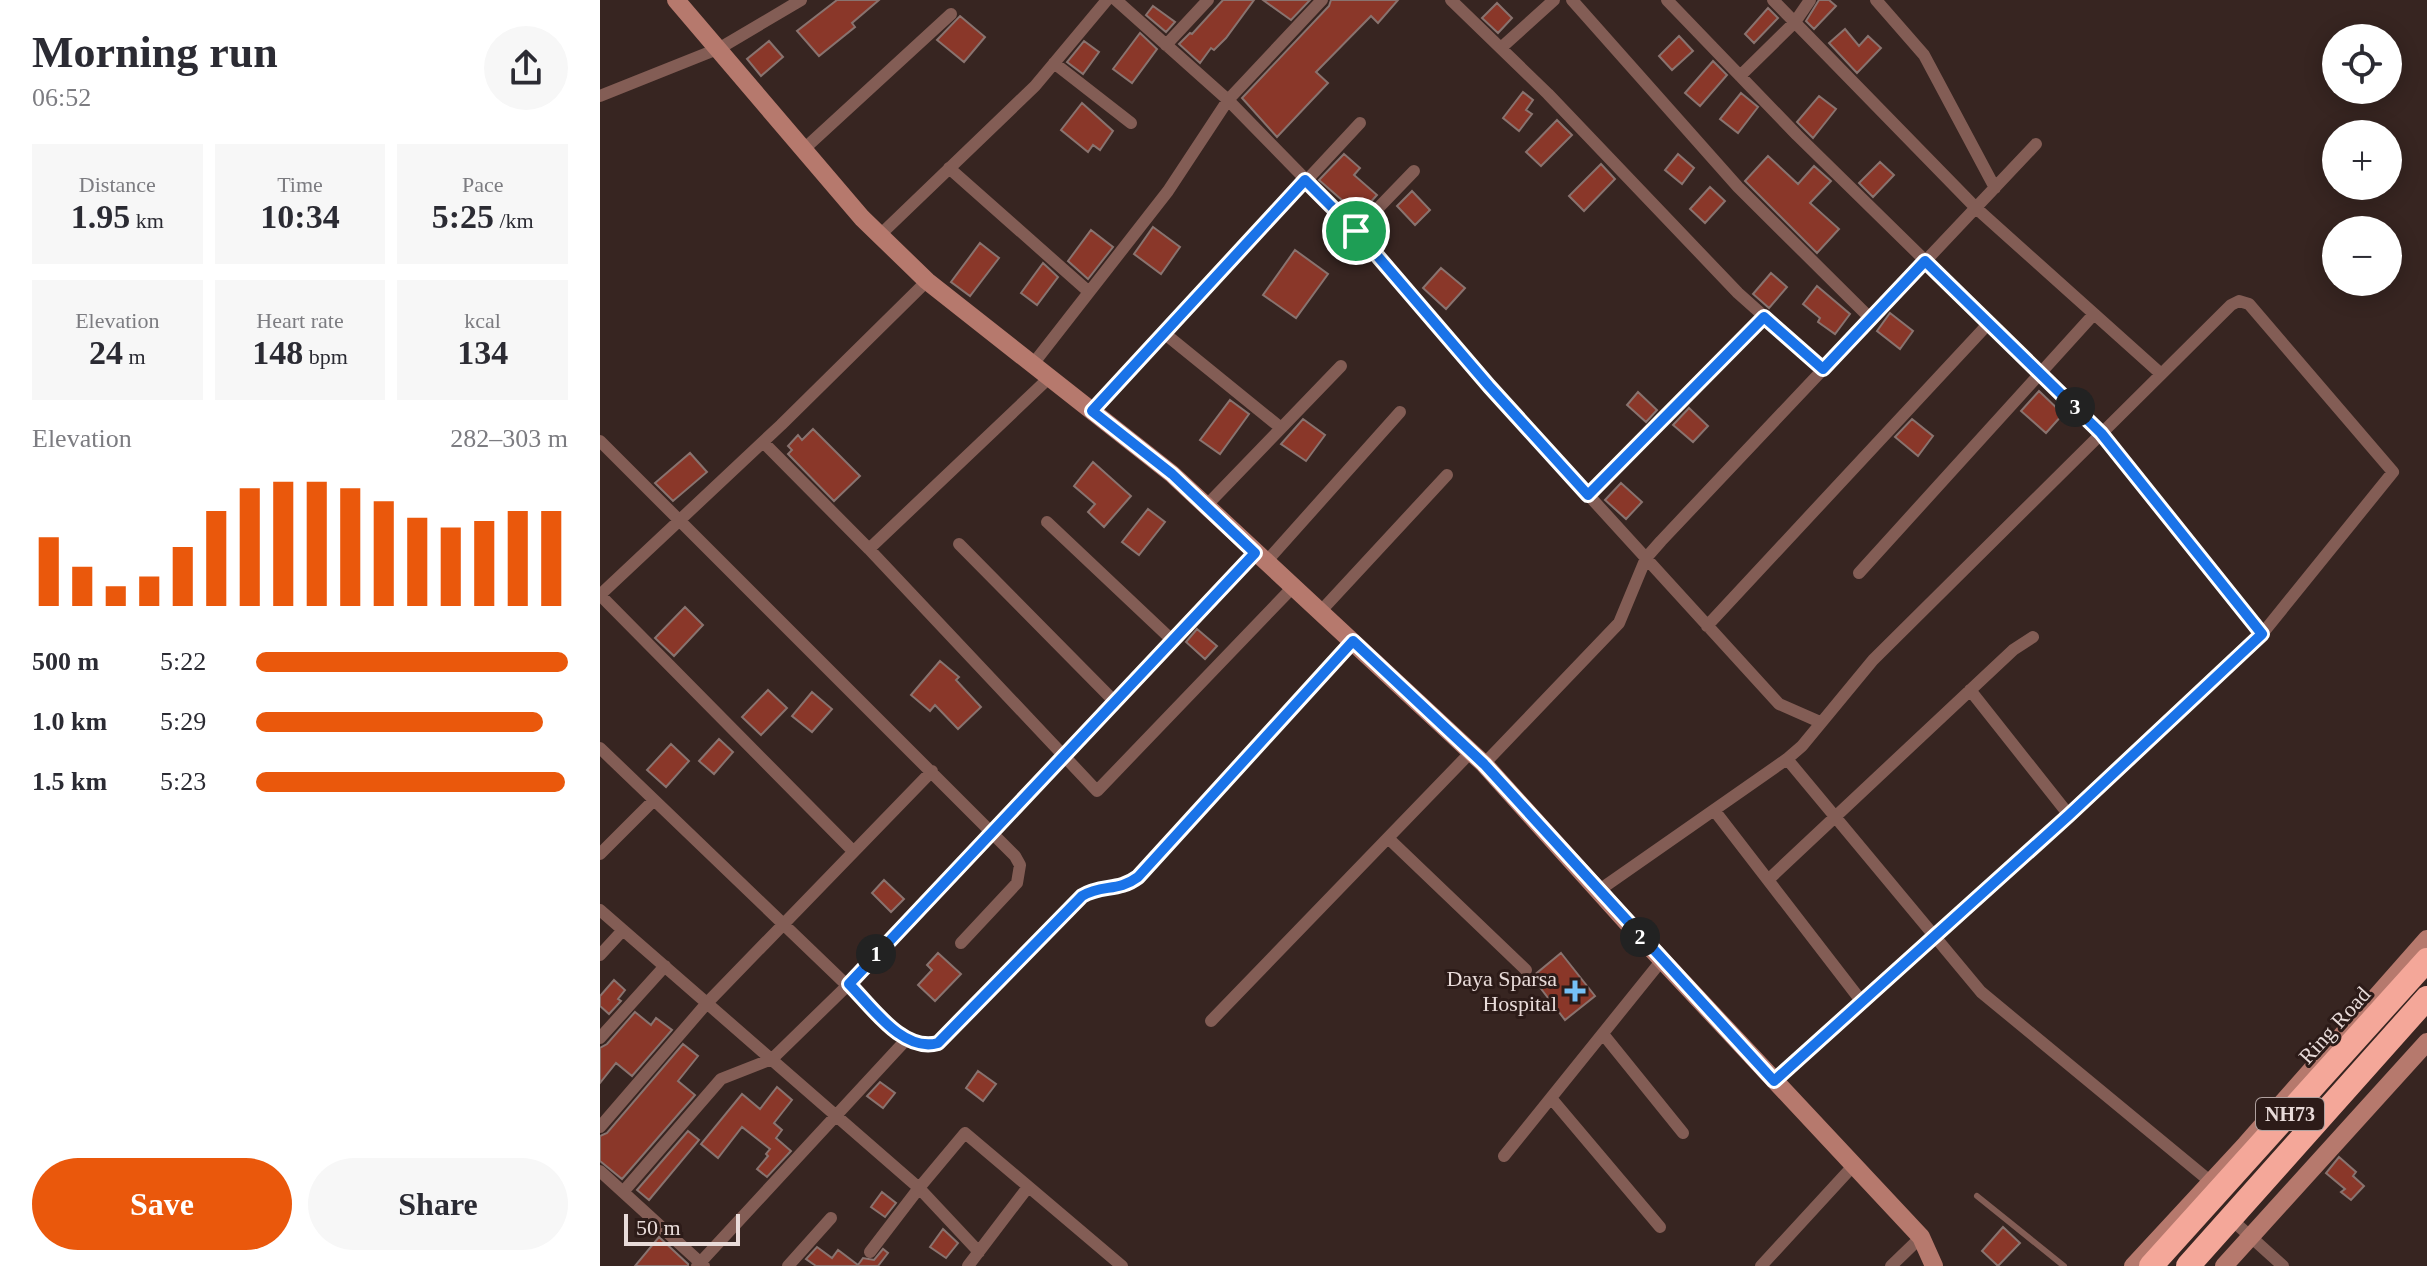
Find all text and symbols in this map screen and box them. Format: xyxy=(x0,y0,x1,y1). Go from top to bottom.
map controls xyxy=(2322,24,2402,296)
button: locate xyxy=(2322,24,2402,104)
button: share xyxy=(484,26,568,110)
text: Morning run xyxy=(32,28,278,77)
text: 06:52 xyxy=(32,83,91,112)
button: + xyxy=(2322,120,2402,200)
text: Distance xyxy=(79,172,156,197)
text: Time xyxy=(277,172,323,197)
text: Pace xyxy=(462,172,503,197)
pin xyxy=(1322,197,1390,265)
text: 1.95 xyxy=(71,198,130,235)
text: 10:34 xyxy=(260,198,340,235)
text: 5:25 xyxy=(432,198,494,235)
text: km xyxy=(130,208,164,233)
text: /km xyxy=(494,208,534,233)
icon: arrive xyxy=(1334,209,1378,253)
button: − xyxy=(2322,216,2402,296)
text: Elevation xyxy=(75,308,159,333)
text: Heart rate xyxy=(256,308,344,333)
text: kcal xyxy=(464,308,501,333)
text: 24 xyxy=(89,334,123,371)
text: 148 xyxy=(252,334,303,371)
text: 134 xyxy=(457,334,508,371)
text: m xyxy=(123,344,146,369)
text: bpm xyxy=(303,344,348,369)
pin: 3 xyxy=(2055,387,2095,427)
text: 3 xyxy=(2070,394,2081,419)
text: Elevation xyxy=(32,424,132,453)
text: 282–303 m xyxy=(450,424,568,453)
text: 500 m xyxy=(32,647,99,676)
text: 5:22 xyxy=(160,647,206,676)
text: 1.0 km xyxy=(32,707,107,736)
text: 5:29 xyxy=(160,707,206,736)
text: 1.5 km xyxy=(32,767,107,796)
text: 5:23 xyxy=(160,767,206,796)
pin: 2 xyxy=(1620,917,1660,957)
text: 2 xyxy=(1635,924,1646,949)
pin: 1 xyxy=(856,934,896,974)
text: 1 xyxy=(871,941,882,966)
place label: Daya Sparsa Hospital xyxy=(1446,966,1557,1016)
marker: Daya Sparsa Hospital xyxy=(1564,980,1586,1002)
street label: Ring Road xyxy=(2293,982,2375,1069)
road number: NH73 xyxy=(2256,1098,2324,1130)
button: Save xyxy=(32,1158,292,1250)
button: Share xyxy=(308,1158,568,1250)
scale bar xyxy=(624,1210,740,1246)
text: 50 m xyxy=(636,1215,681,1240)

